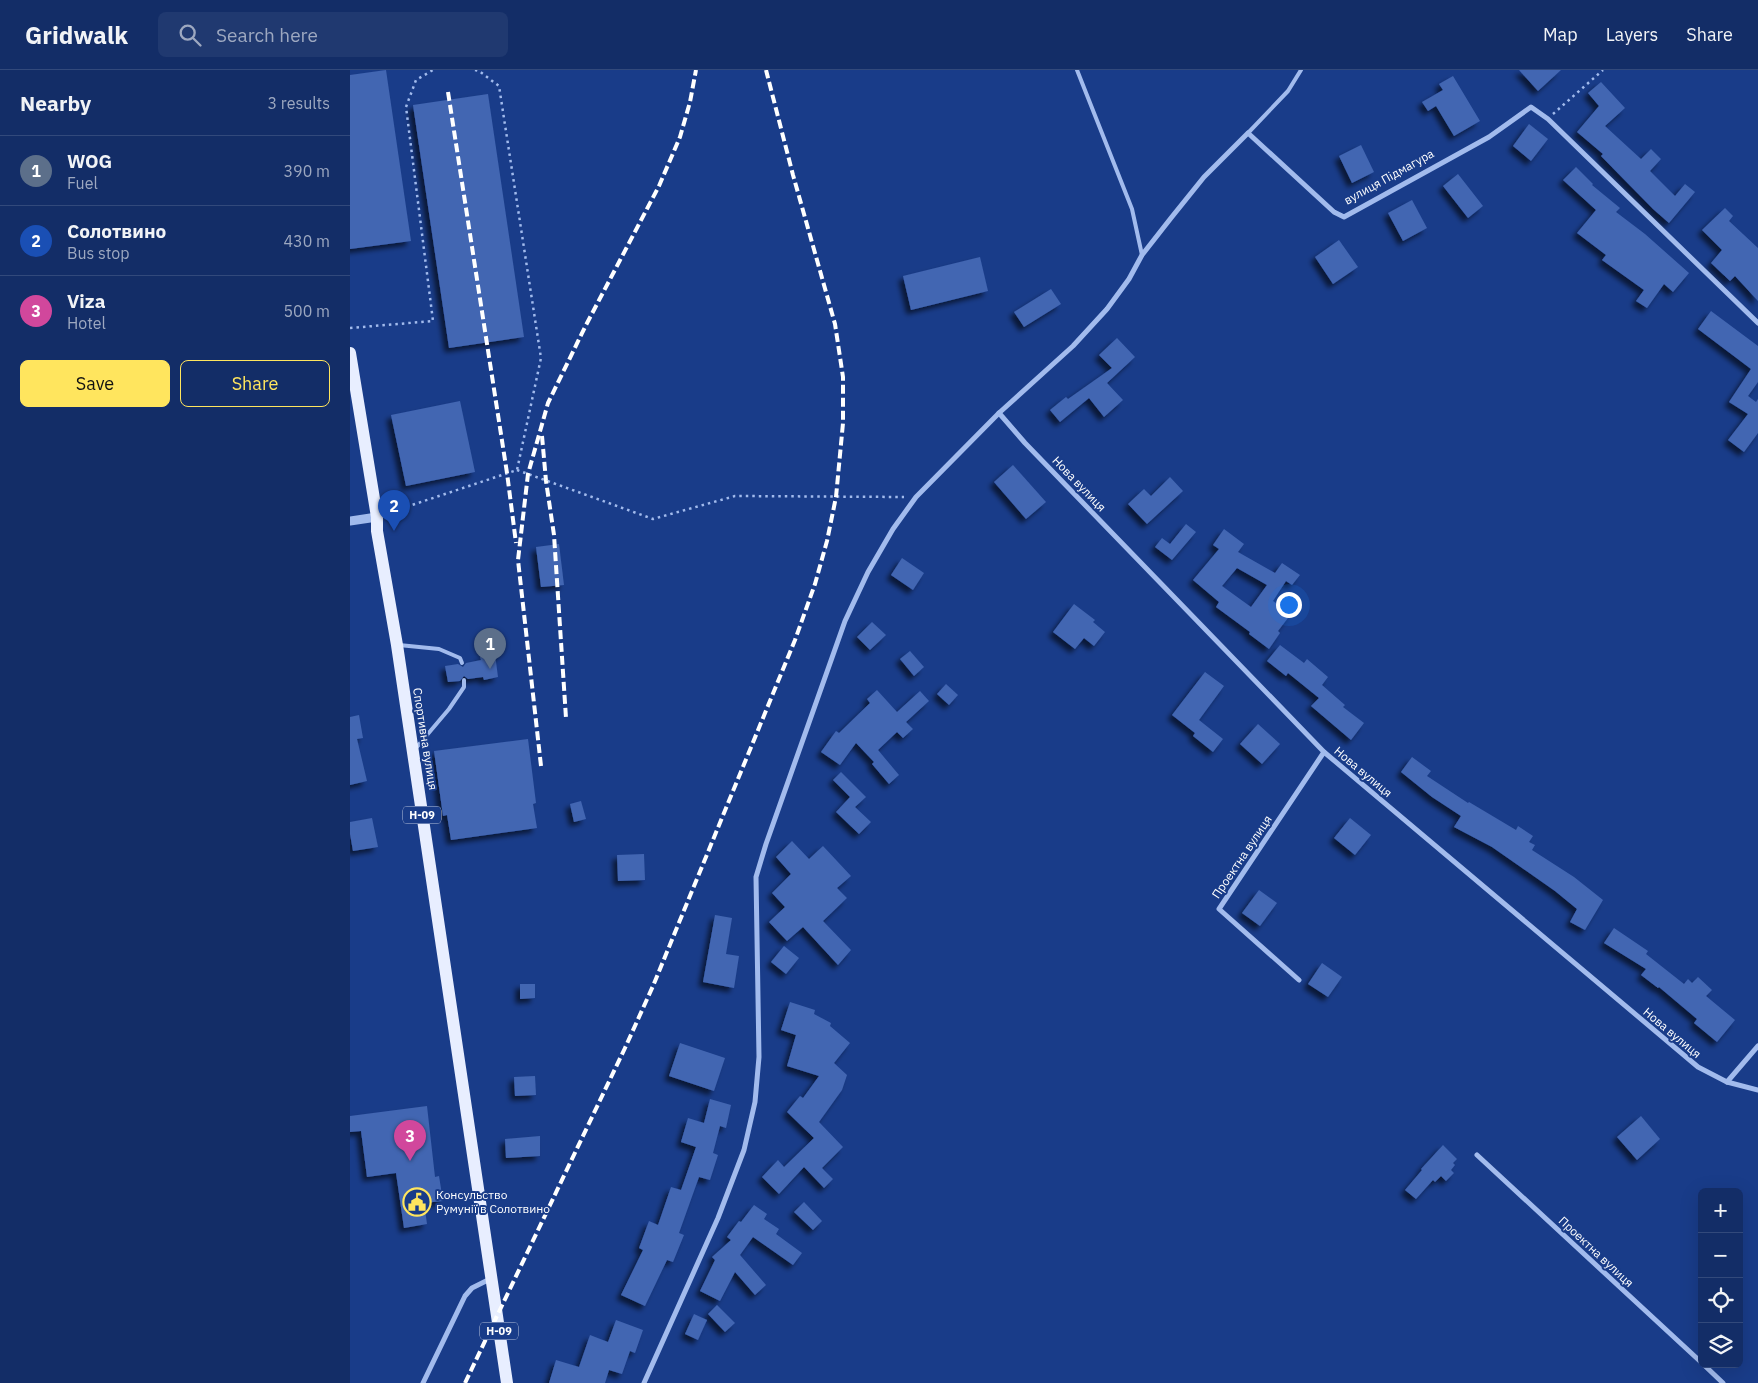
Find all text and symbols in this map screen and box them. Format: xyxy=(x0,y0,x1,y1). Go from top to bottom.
search box xyxy=(158,12,508,57)
text: Gridwalk xyxy=(25,19,128,51)
icon: search xyxy=(176,21,204,49)
text: Search here xyxy=(216,23,318,47)
text: Map xyxy=(1543,23,1578,46)
text: Layers xyxy=(1606,23,1658,46)
text: Share xyxy=(1686,23,1733,46)
text: Nearby xyxy=(20,89,91,117)
text: 3 results xyxy=(267,93,330,113)
street label: вулиця Підмагура xyxy=(1341,145,1437,208)
text: WOG xyxy=(67,149,112,173)
text: 1 xyxy=(31,161,41,181)
text: 390 m xyxy=(283,161,330,181)
text: Fuel xyxy=(67,173,98,193)
text: Солотвино xyxy=(67,219,166,243)
text: 2 xyxy=(31,231,41,251)
text: 430 m xyxy=(283,231,330,251)
text: Bus stop xyxy=(67,243,130,263)
text: Viza xyxy=(67,289,105,313)
text: 3 xyxy=(31,301,41,321)
text: 500 m xyxy=(283,301,330,321)
text: Hotel xyxy=(67,313,106,333)
button: Save xyxy=(20,360,170,407)
button: Share xyxy=(180,360,330,407)
street label: Нова вулиця xyxy=(1049,453,1109,514)
pin: 2 xyxy=(378,490,410,531)
your location xyxy=(1276,592,1302,618)
pin: 1 xyxy=(474,628,506,669)
street label: Спортивна вулиця xyxy=(410,687,441,791)
street label: Нова вулиця xyxy=(1331,743,1395,800)
road number: Н-09 xyxy=(403,806,441,824)
street label: Проектна вулиця xyxy=(1208,812,1275,901)
street label: Нова вулиця xyxy=(1640,1004,1704,1061)
pin: 3 xyxy=(394,1120,426,1161)
public building icon: Консульство Румунії в Солотвино xyxy=(402,1187,432,1217)
place label: Консульство Румунії в Солотвино xyxy=(436,1187,550,1216)
map controls xyxy=(1698,1188,1743,1368)
button: + xyxy=(1698,1188,1743,1233)
street label: Проектна вулиця xyxy=(1556,1213,1637,1290)
button: − xyxy=(1698,1233,1743,1278)
button: locate xyxy=(1698,1278,1743,1323)
road number: Н-09 xyxy=(480,1322,518,1340)
button: layers xyxy=(1698,1323,1743,1368)

